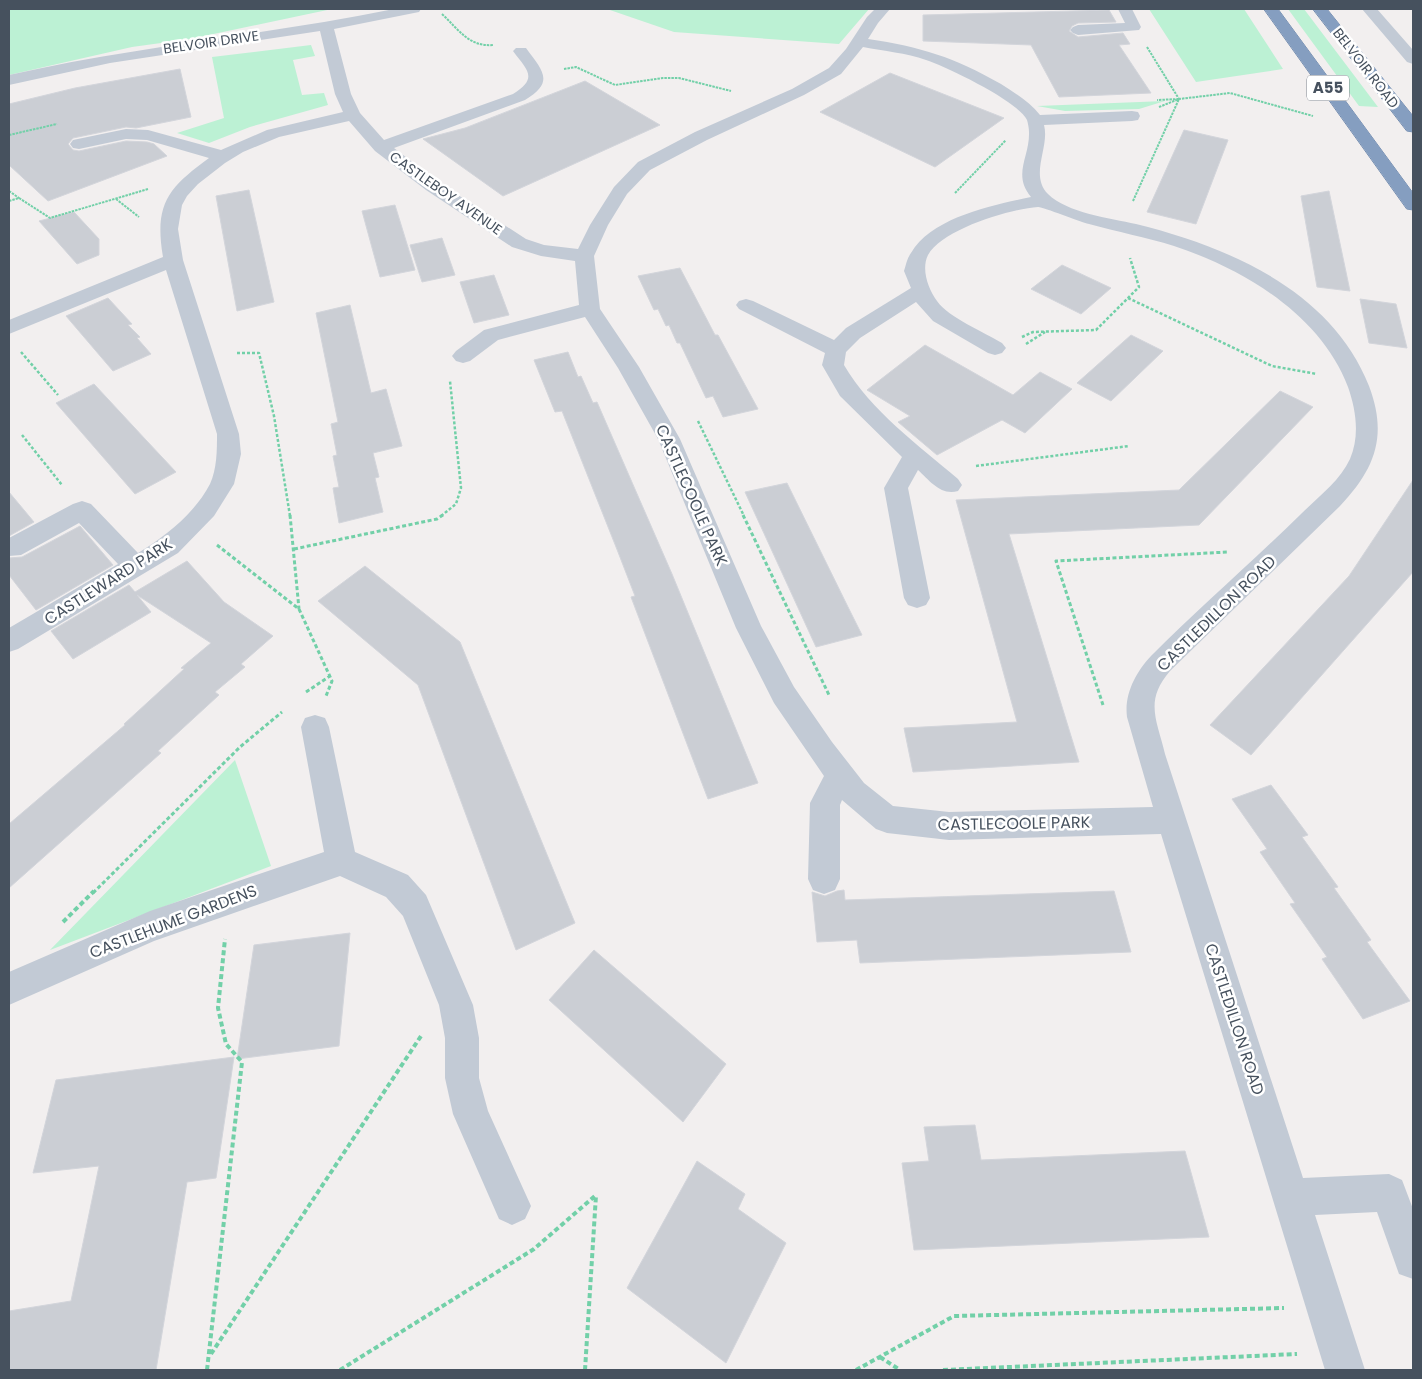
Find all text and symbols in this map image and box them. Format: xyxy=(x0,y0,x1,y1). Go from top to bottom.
street label: BELVOIR ROAD xyxy=(1328,24,1404,112)
street label: BELVOIR DRIVE xyxy=(162,25,260,59)
road number: A55 xyxy=(1307,76,1349,100)
street label: CASTLEBOY AVENUE xyxy=(386,147,506,239)
street label: CASTLECOOLE PARK xyxy=(650,421,733,570)
street label: CASTLEWARD PARK xyxy=(40,532,177,630)
street label: CASTLEDILLON ROAD xyxy=(1152,550,1281,676)
street label: CASTLECOOLE PARK xyxy=(938,811,1091,836)
street label: CASTLEHUME GARDENS xyxy=(86,879,260,964)
street label: CASTLEDILLON ROAD xyxy=(1199,941,1270,1098)

